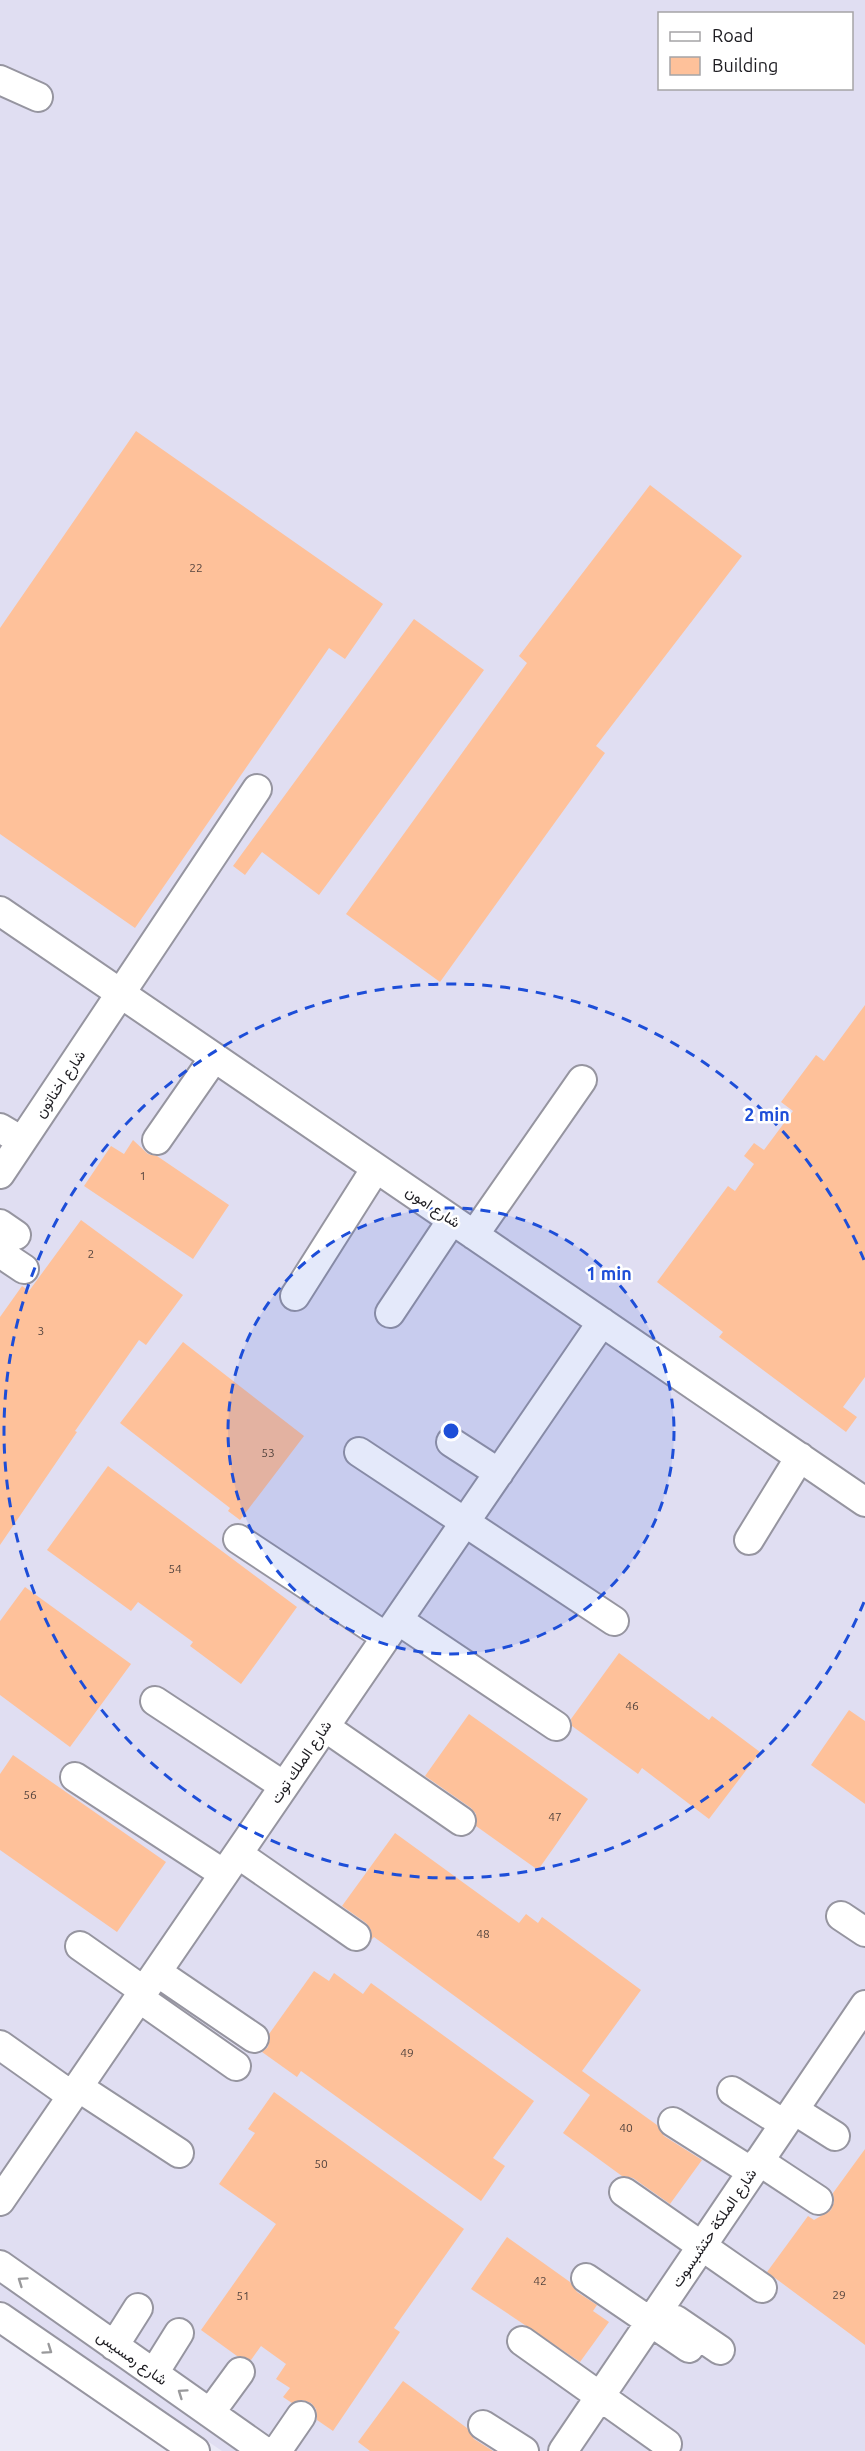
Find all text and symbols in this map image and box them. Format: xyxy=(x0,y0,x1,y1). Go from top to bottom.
legend xyxy=(658,12,853,90)
text: Road xyxy=(712,25,754,45)
text: Building xyxy=(712,55,778,75)
house number: 22 xyxy=(189,561,203,574)
street label: شارع اخناتون xyxy=(31,1047,91,1122)
text: 2 min xyxy=(744,1104,790,1124)
house number: 1 xyxy=(140,1169,146,1182)
street label: شارع امون xyxy=(401,1182,464,1234)
house number: 2 xyxy=(88,1247,94,1260)
text: 1 min xyxy=(586,1263,632,1283)
house number: 3 xyxy=(38,1324,44,1337)
centre of rings xyxy=(441,1421,461,1441)
house number: 53 xyxy=(261,1446,275,1459)
house number: 54 xyxy=(168,1562,182,1575)
house number: 46 xyxy=(625,1699,639,1712)
street label: شارع الملك توت xyxy=(267,1717,337,1808)
house number: 56 xyxy=(23,1788,37,1801)
house number: 47 xyxy=(548,1810,562,1823)
house number: 48 xyxy=(476,1927,490,1940)
house number: 49 xyxy=(400,2046,414,2059)
house number: 40 xyxy=(619,2121,633,2134)
house number: 50 xyxy=(314,2157,328,2170)
street label: شارع الملكة حتشبسوت xyxy=(668,2165,762,2292)
house number: 42 xyxy=(533,2274,547,2287)
one-way arrow xyxy=(18,2277,29,2288)
house number: 29 xyxy=(832,2288,846,2301)
house number: 51 xyxy=(236,2289,250,2302)
street label: شارع رمسيس xyxy=(92,2327,171,2391)
one-way arrow xyxy=(42,2343,53,2354)
one-way arrow xyxy=(177,2389,188,2400)

